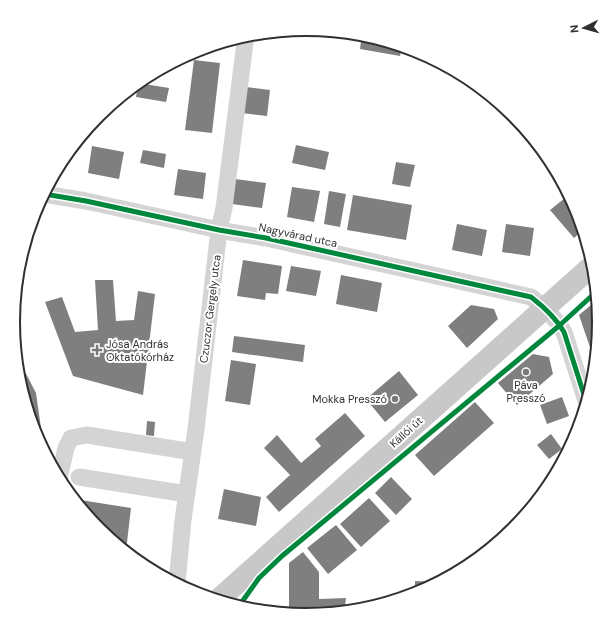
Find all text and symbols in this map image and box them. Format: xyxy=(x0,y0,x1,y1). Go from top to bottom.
north arrow xyxy=(564,8,604,48)
text: N xyxy=(567,24,581,34)
street label: Nagyvárad utca xyxy=(257,220,339,250)
street label: Czuczor Gergely utca xyxy=(196,254,224,364)
place label: Jósa András Oktatókórház xyxy=(106,337,174,364)
marker: Jósa András Oktatókórház xyxy=(91,344,103,356)
marker: Páva Presszó xyxy=(521,367,531,377)
place label: Páva Presszó xyxy=(506,378,546,405)
place label: Mokka Presszó xyxy=(312,392,387,406)
marker: Mokka Presszó xyxy=(390,394,400,404)
street label: Kállói út xyxy=(387,413,425,451)

